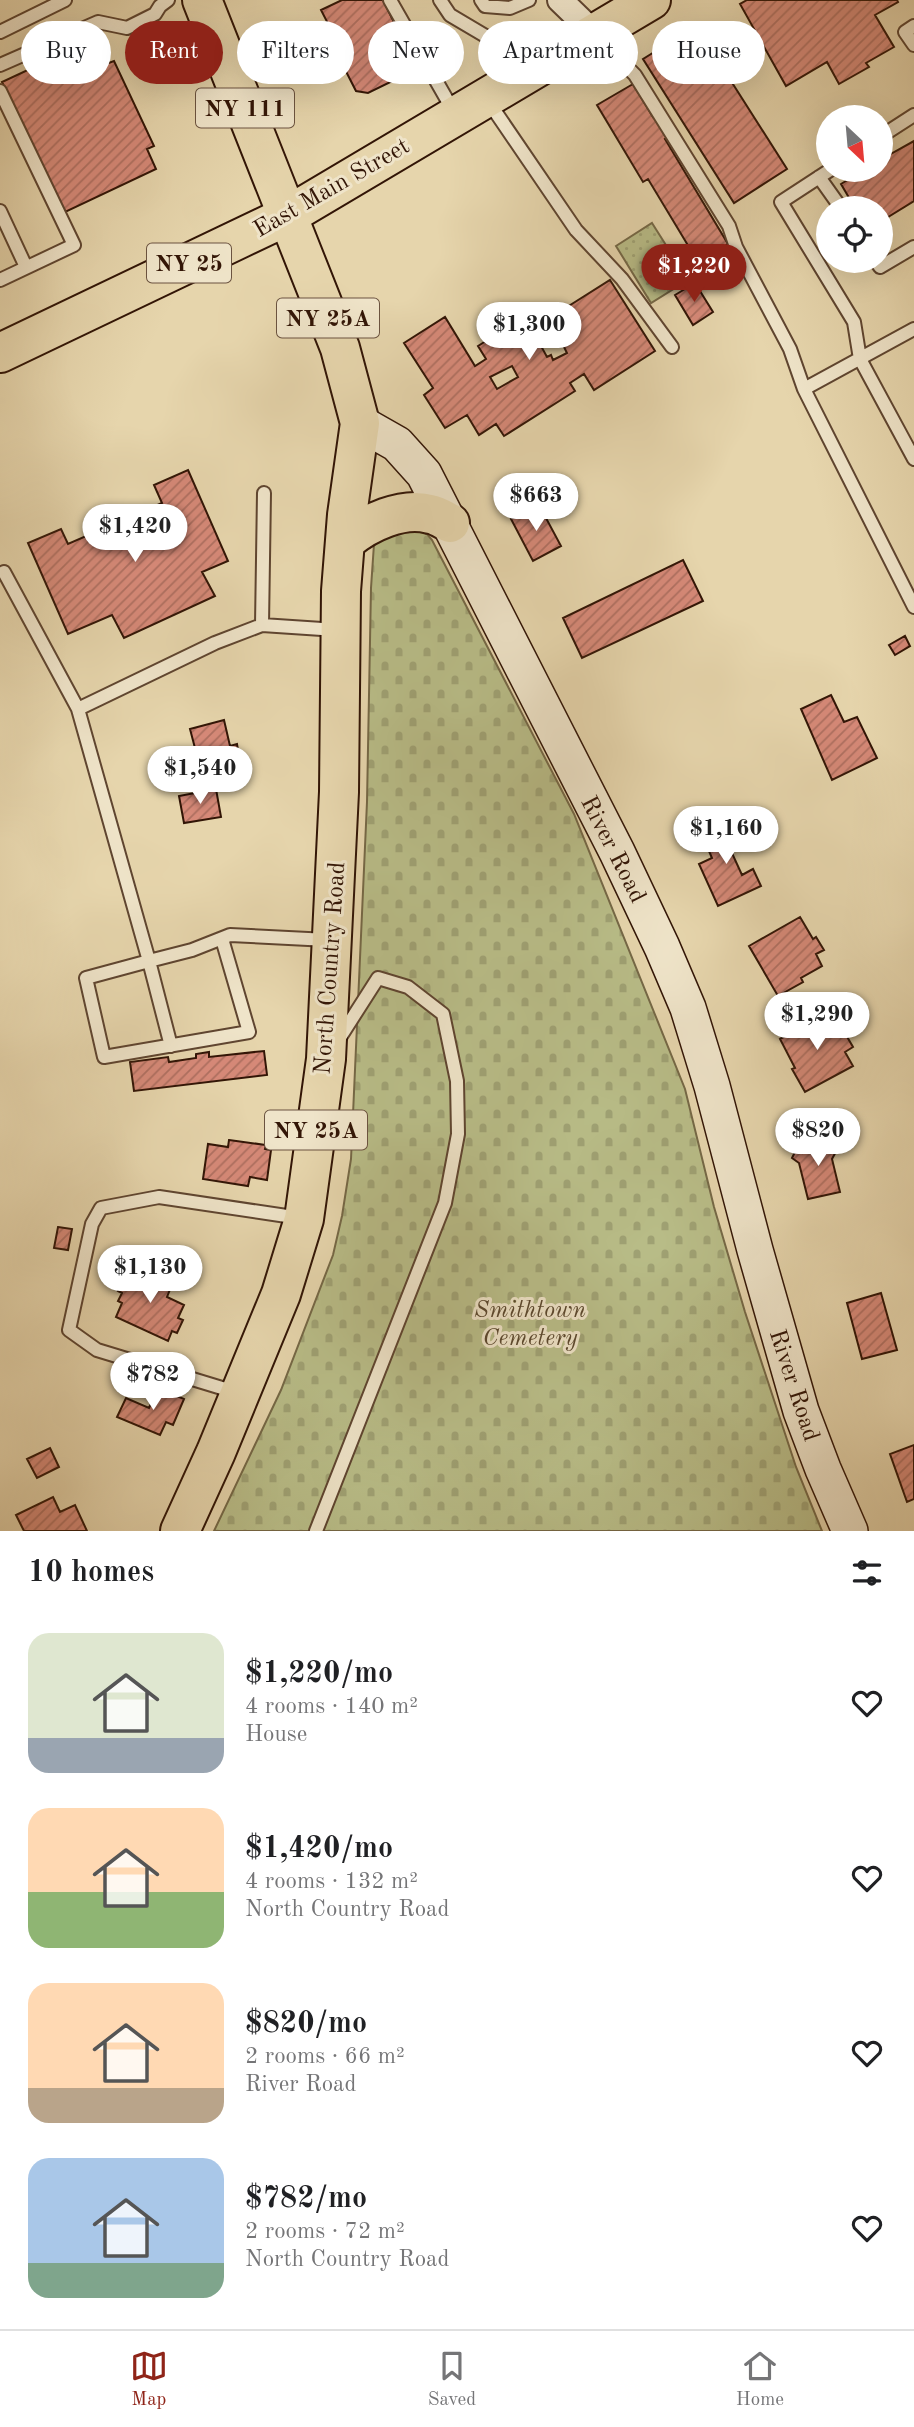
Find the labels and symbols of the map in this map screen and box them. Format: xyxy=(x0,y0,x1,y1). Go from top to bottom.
road number: NY 111 xyxy=(196,88,294,128)
north arrow xyxy=(816,105,892,182)
street label: East Main Street xyxy=(250,134,414,243)
road number: NY 25 xyxy=(147,244,231,282)
pin: $1,220 xyxy=(637,244,751,304)
road number: NY 25A xyxy=(277,298,379,338)
pin: $1,300 xyxy=(472,302,586,362)
pin: $663 xyxy=(495,474,577,533)
pin: $1,420 xyxy=(78,504,192,564)
pin: $1,540 xyxy=(143,746,257,806)
street label: River Road xyxy=(575,793,649,907)
pin: $1,160 xyxy=(669,806,783,866)
street label: North Country Road xyxy=(312,861,350,1075)
pin: $1,290 xyxy=(760,992,874,1052)
pin: $820 xyxy=(777,1108,859,1168)
road number: NY 25A xyxy=(265,1110,367,1149)
pin: $1,130 xyxy=(93,1246,207,1305)
park label: Smithtown Cemetery xyxy=(474,1299,586,1351)
street label: River Road xyxy=(764,1327,822,1445)
pin: $782 xyxy=(112,1352,194,1412)

